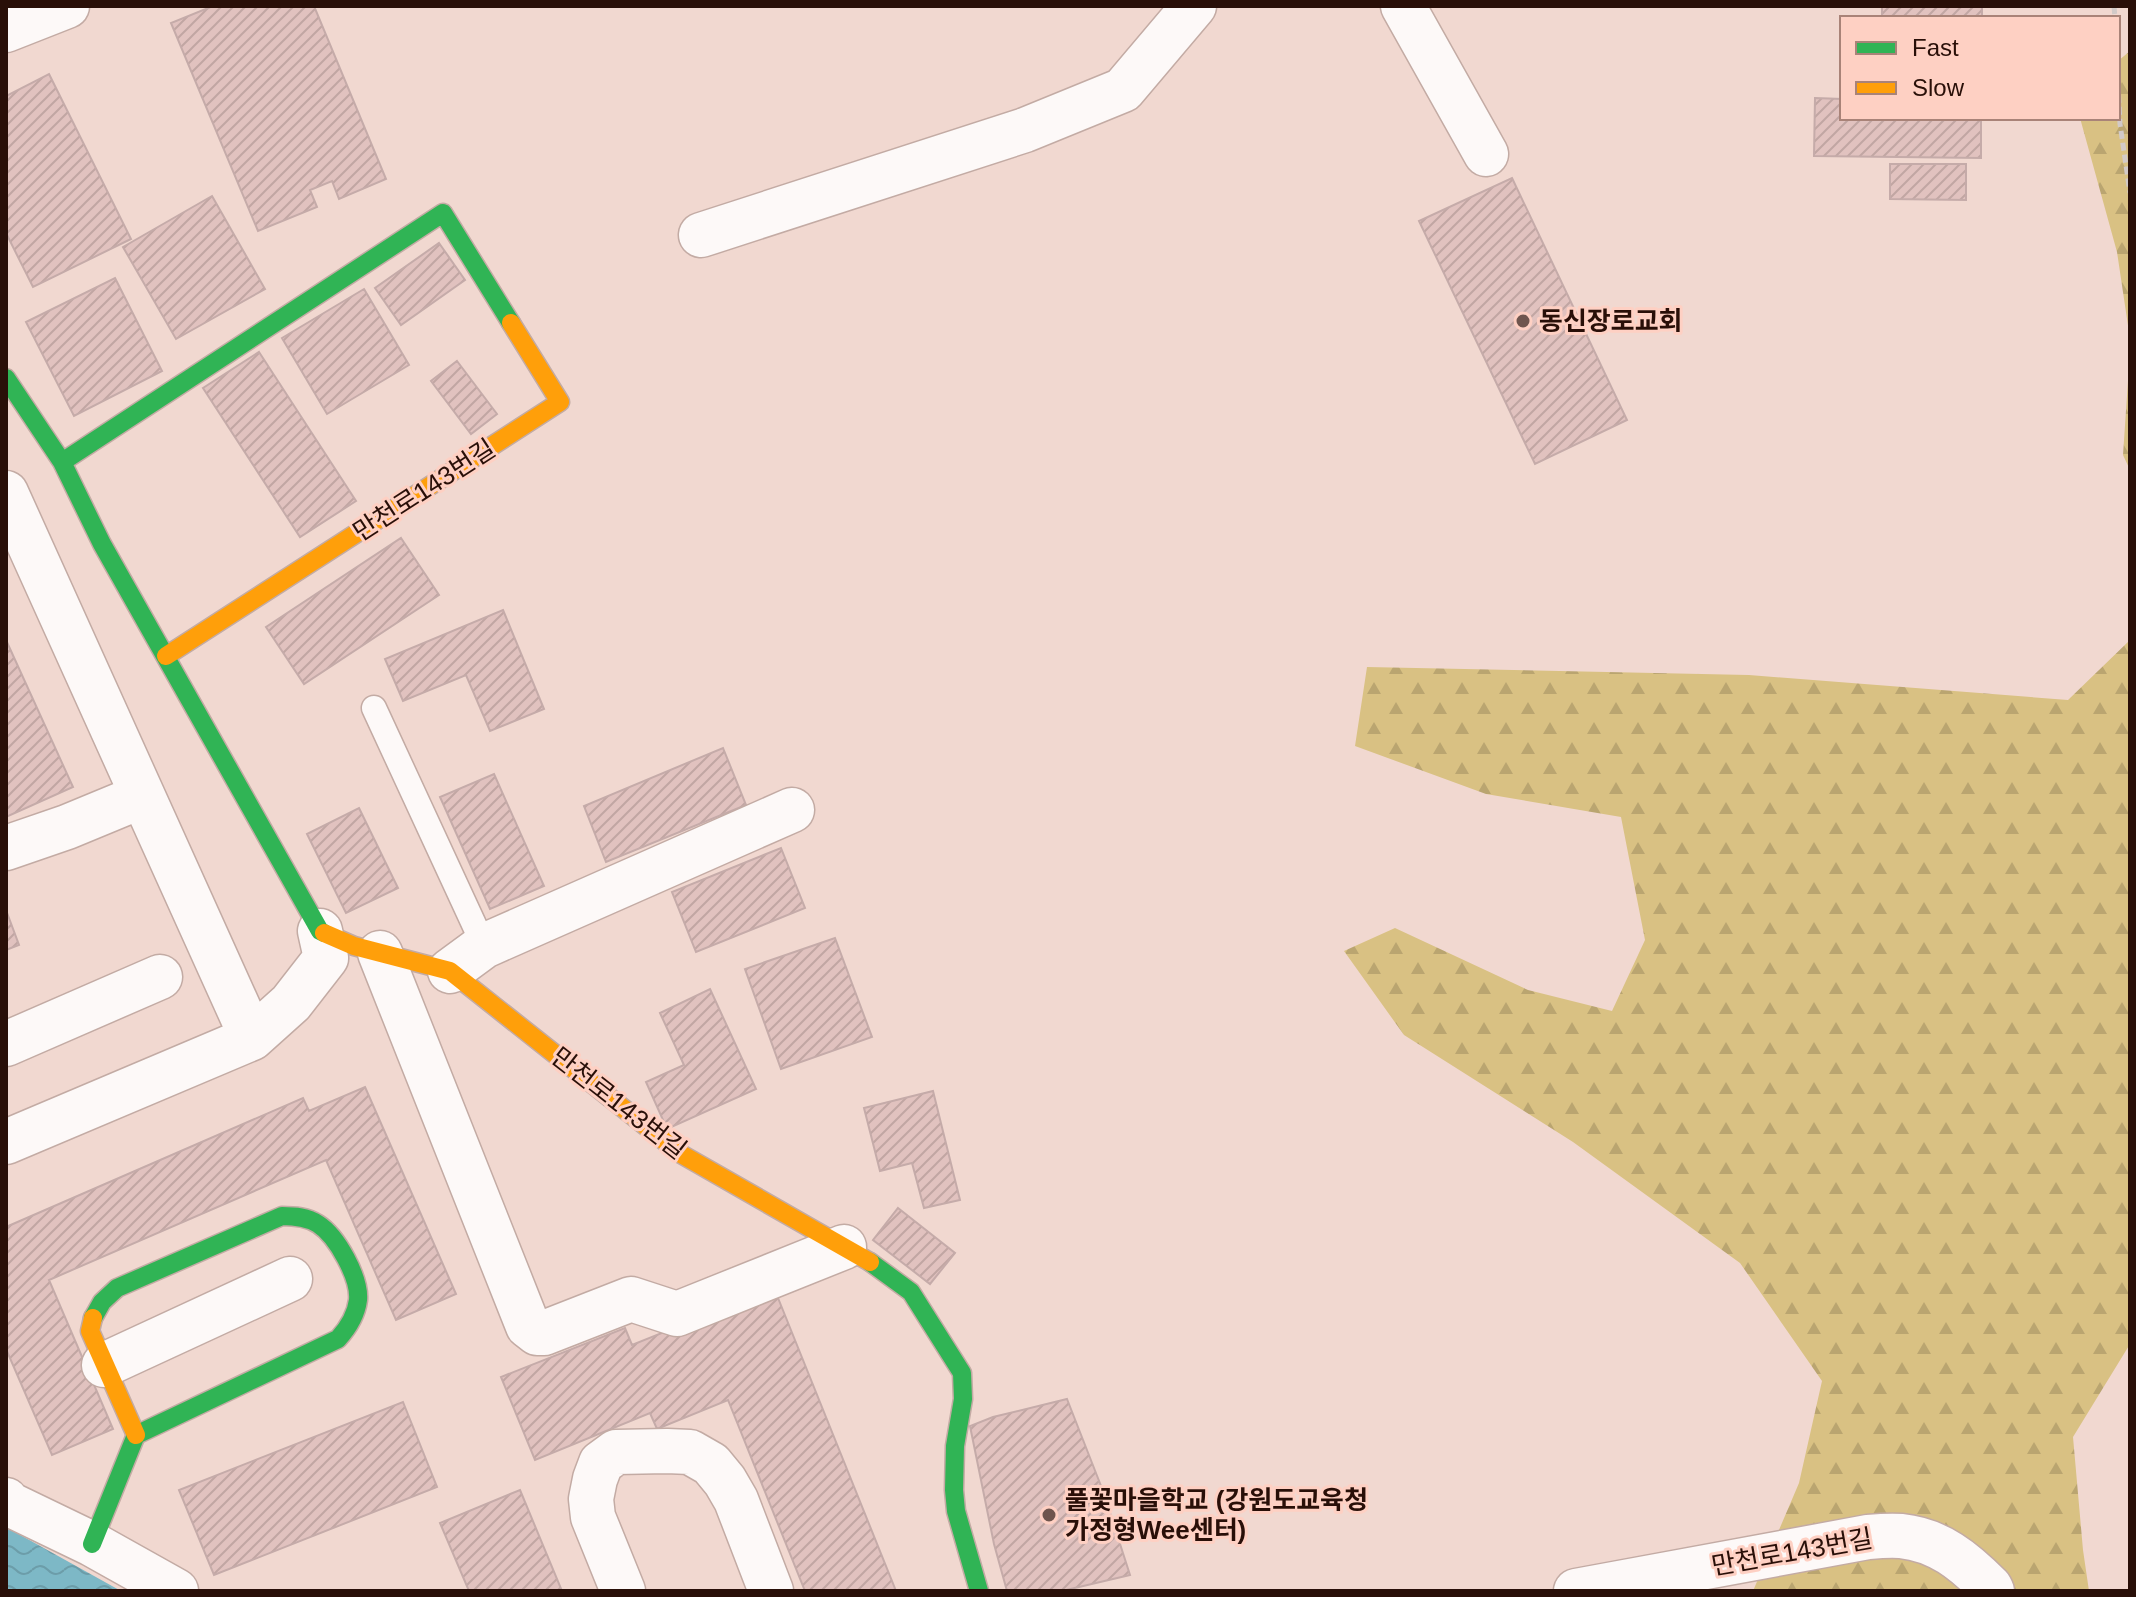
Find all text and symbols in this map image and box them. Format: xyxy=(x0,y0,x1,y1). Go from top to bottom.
legend xyxy=(1840,16,2120,120)
text: Fast xyxy=(1912,34,1959,61)
text: Slow xyxy=(1912,74,1965,101)
place label: 동신장로교회 xyxy=(1539,306,1683,336)
marker: 동신장로교회 xyxy=(1514,312,1532,330)
street label: 만천로143번길 xyxy=(347,433,501,547)
street label: 만천로143번길 xyxy=(546,1041,692,1165)
place label: 풀꽃마을학교 (강원도교육청 가정형Wee센터) xyxy=(1065,1485,1368,1545)
marker: 풀꽃마을학교 (강원도교육청 가정형Wee센터) xyxy=(1040,1506,1058,1524)
street label: 만천로143번길 xyxy=(1709,1523,1875,1581)

